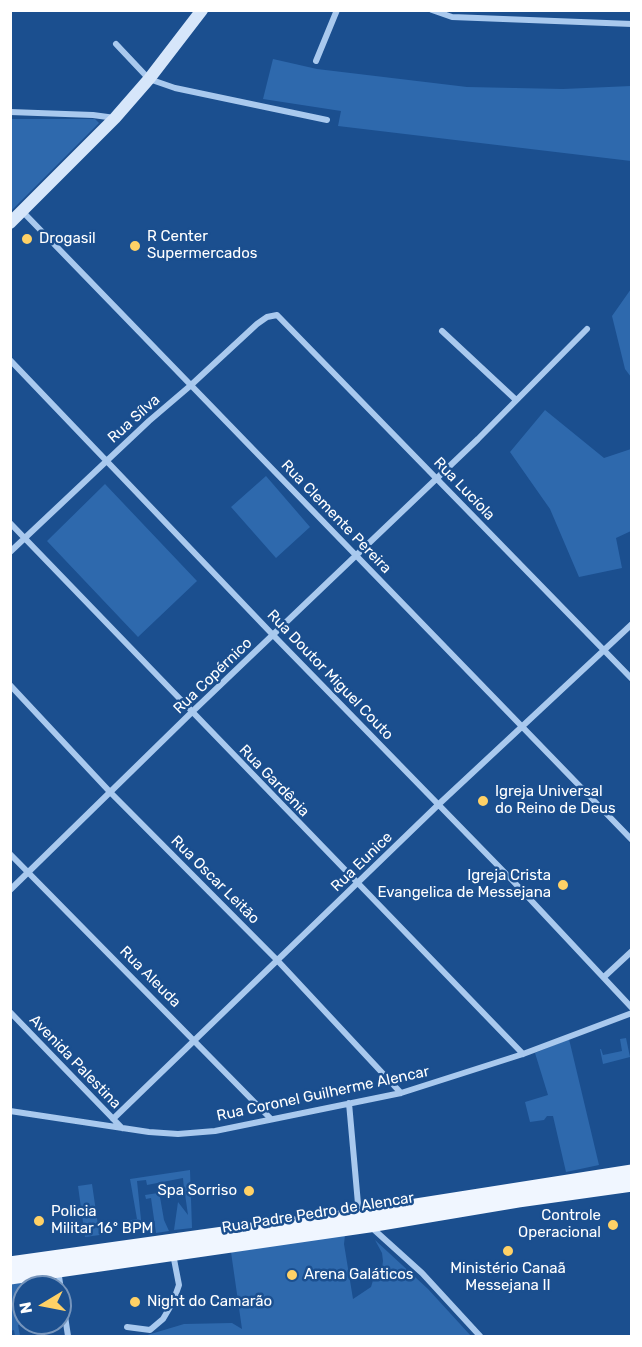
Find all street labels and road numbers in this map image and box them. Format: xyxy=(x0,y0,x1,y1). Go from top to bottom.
street label: Rua Sílva xyxy=(104,391,164,447)
street label: Rua Lucíola xyxy=(430,454,498,524)
street label: Rua Clemente Pereira xyxy=(277,456,395,578)
street label: Rua Doutor Miguel Couto xyxy=(263,606,397,744)
street label: Rua Copérnico xyxy=(170,634,256,718)
street label: Rua Gardênia xyxy=(235,741,313,821)
street label: Rua Eunice xyxy=(328,828,396,896)
street label: Rua Oscar Leitão xyxy=(167,832,263,928)
street label: Rua Aleuda xyxy=(116,943,184,1011)
street label: Avenida Palestina xyxy=(25,1011,125,1113)
street label: Rua Coronel Guilherme Alencar xyxy=(215,1063,431,1125)
street label: Rua Padre Pedro de Alencar xyxy=(221,1189,415,1237)

